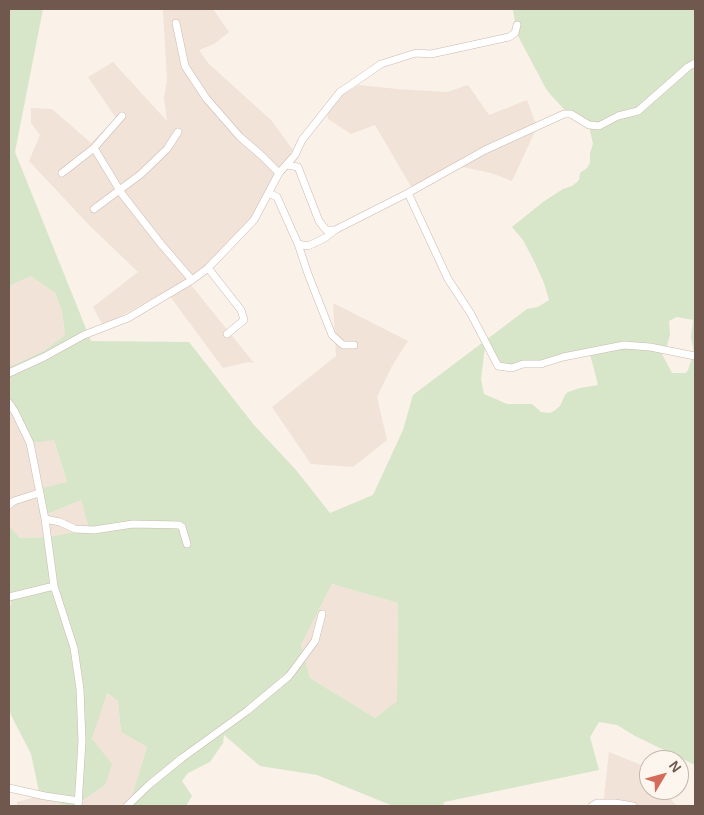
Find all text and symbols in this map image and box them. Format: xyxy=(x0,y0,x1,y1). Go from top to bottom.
north arrow xyxy=(639,750,689,800)
text: N xyxy=(666,758,685,775)

